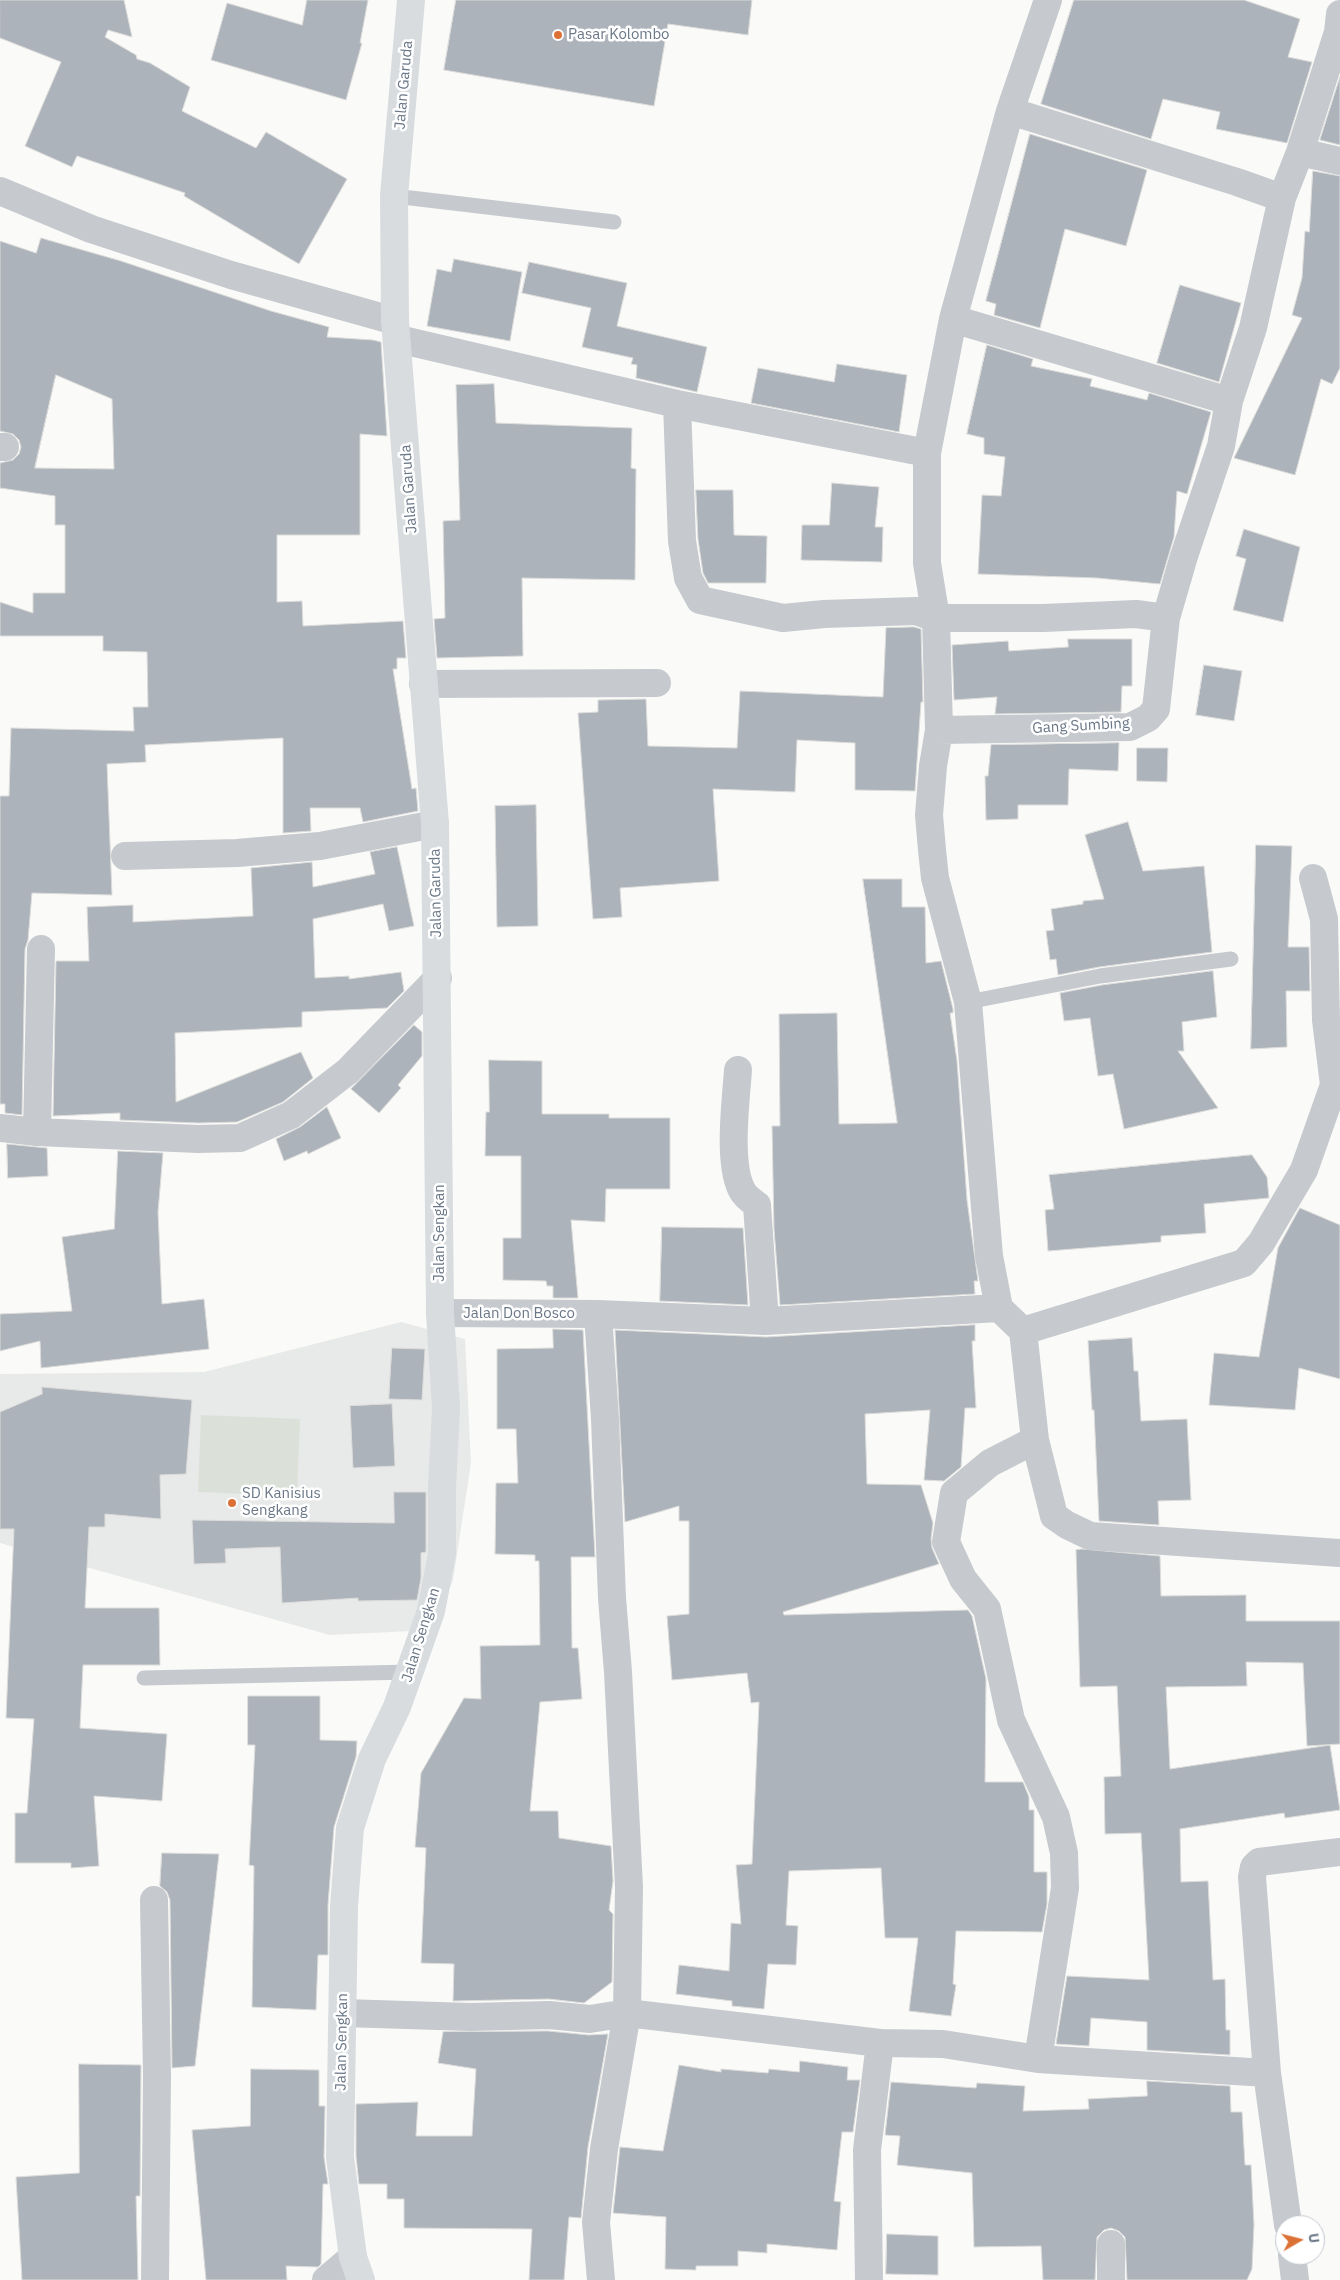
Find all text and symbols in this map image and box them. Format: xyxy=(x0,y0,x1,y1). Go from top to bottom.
place label: Pasar Kolombo xyxy=(568,26,670,44)
marker: Pasar Kolombo xyxy=(552,29,564,41)
street label: Jalan Garuda xyxy=(391,40,417,130)
street label: Jalan Garuda xyxy=(397,444,421,534)
street label: Gang Sumbing xyxy=(1032,714,1130,738)
street label: Jalan Garuda xyxy=(426,848,446,938)
street label: Jalan Sengkan xyxy=(431,1184,449,1282)
street label: Jalan Don Bosco xyxy=(463,1305,575,1323)
place label: SD Kanisius Sengkang xyxy=(242,1485,321,1520)
marker: SD Kanisius Sengkang xyxy=(226,1497,238,1509)
street label: Jalan Sengkan xyxy=(398,1586,444,1684)
street label: Jalan Sengkan xyxy=(332,1993,352,2091)
north arrow xyxy=(1275,2215,1325,2265)
text: U xyxy=(1304,2232,1323,2244)

